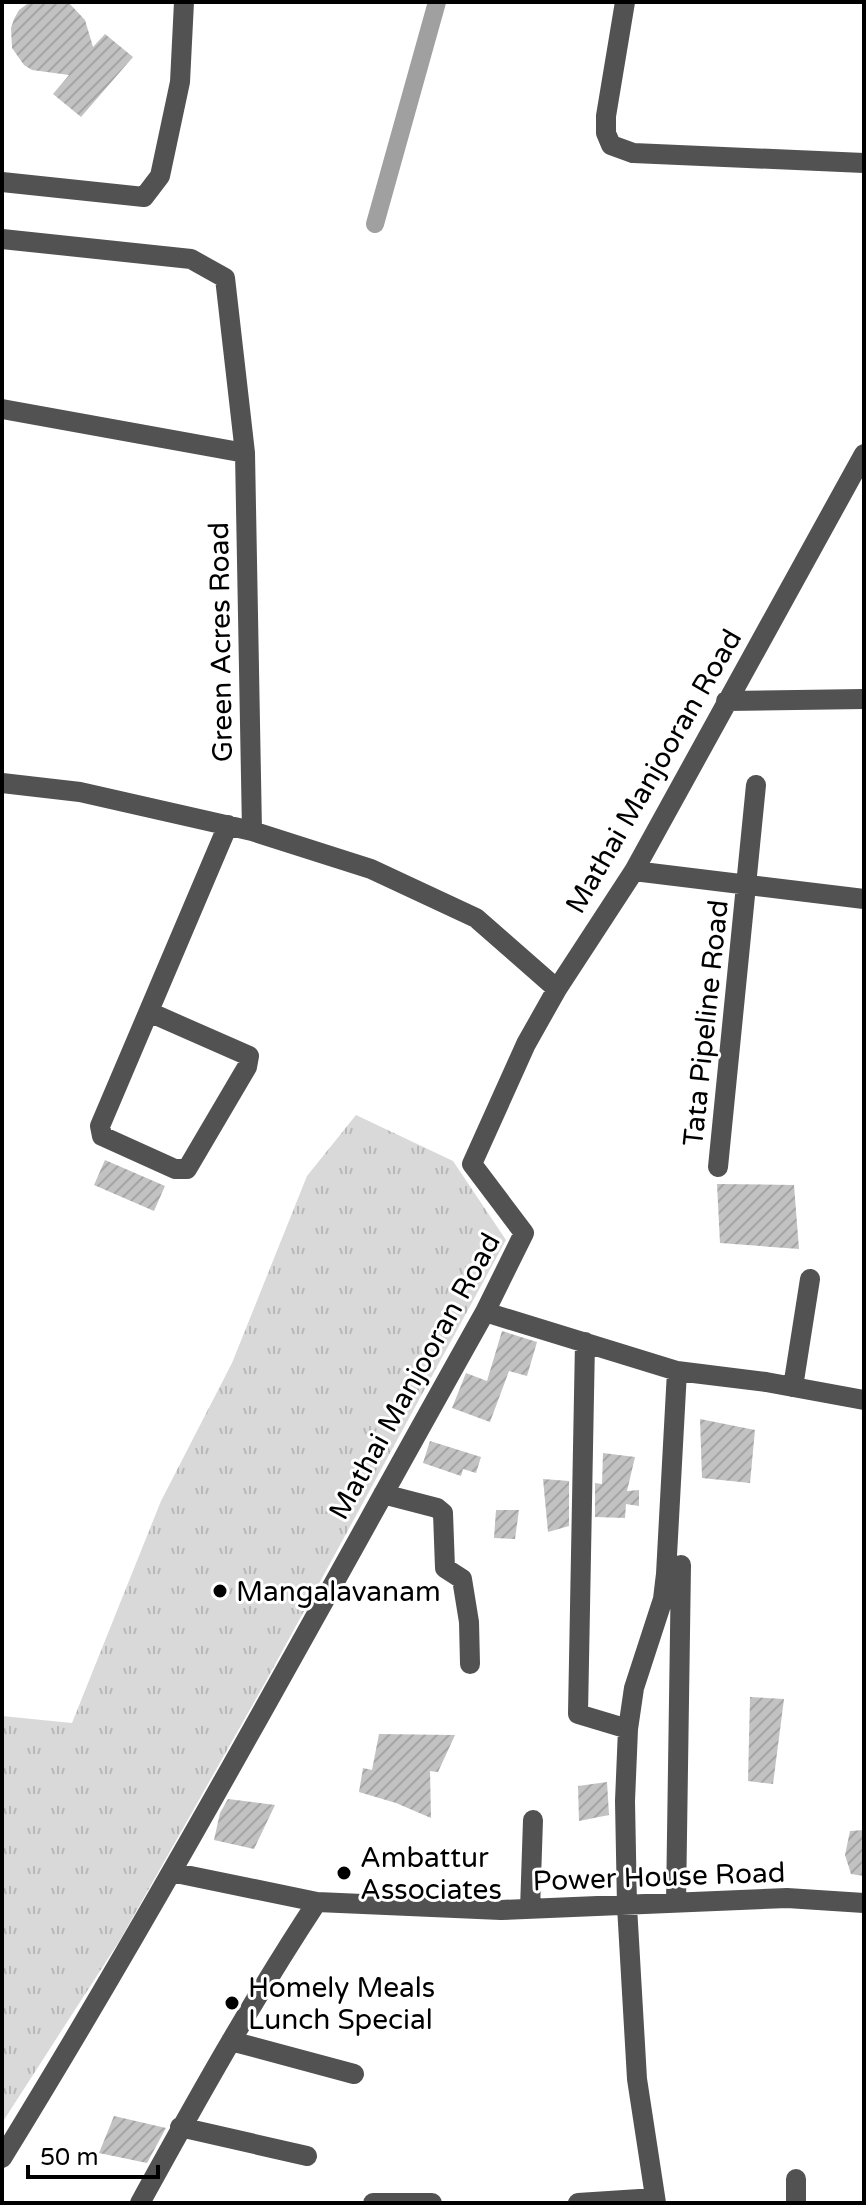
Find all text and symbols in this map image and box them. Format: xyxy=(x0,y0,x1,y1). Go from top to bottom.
street label: Green Acres Road xyxy=(202,522,240,762)
street label: Mathai Manjooran Road xyxy=(559,623,749,920)
street label: Tata Pipeline Road xyxy=(676,898,736,1148)
street label: Mathai Manjooran Road xyxy=(322,1227,508,1526)
place label: Mangalavanam xyxy=(236,1575,441,1609)
marker: Mangalavanam xyxy=(211,1582,229,1600)
place label: Ambattur Associates xyxy=(360,1841,502,1907)
street label: Power House Road xyxy=(532,1856,786,1898)
marker: Ambattur Associates xyxy=(335,1864,353,1882)
place label: Homely Meals Lunch Special xyxy=(248,1971,435,2037)
marker: Homely Meals Lunch Special xyxy=(223,1994,241,2012)
scale bar xyxy=(28,2129,158,2179)
text: 50 m xyxy=(40,2143,98,2172)

